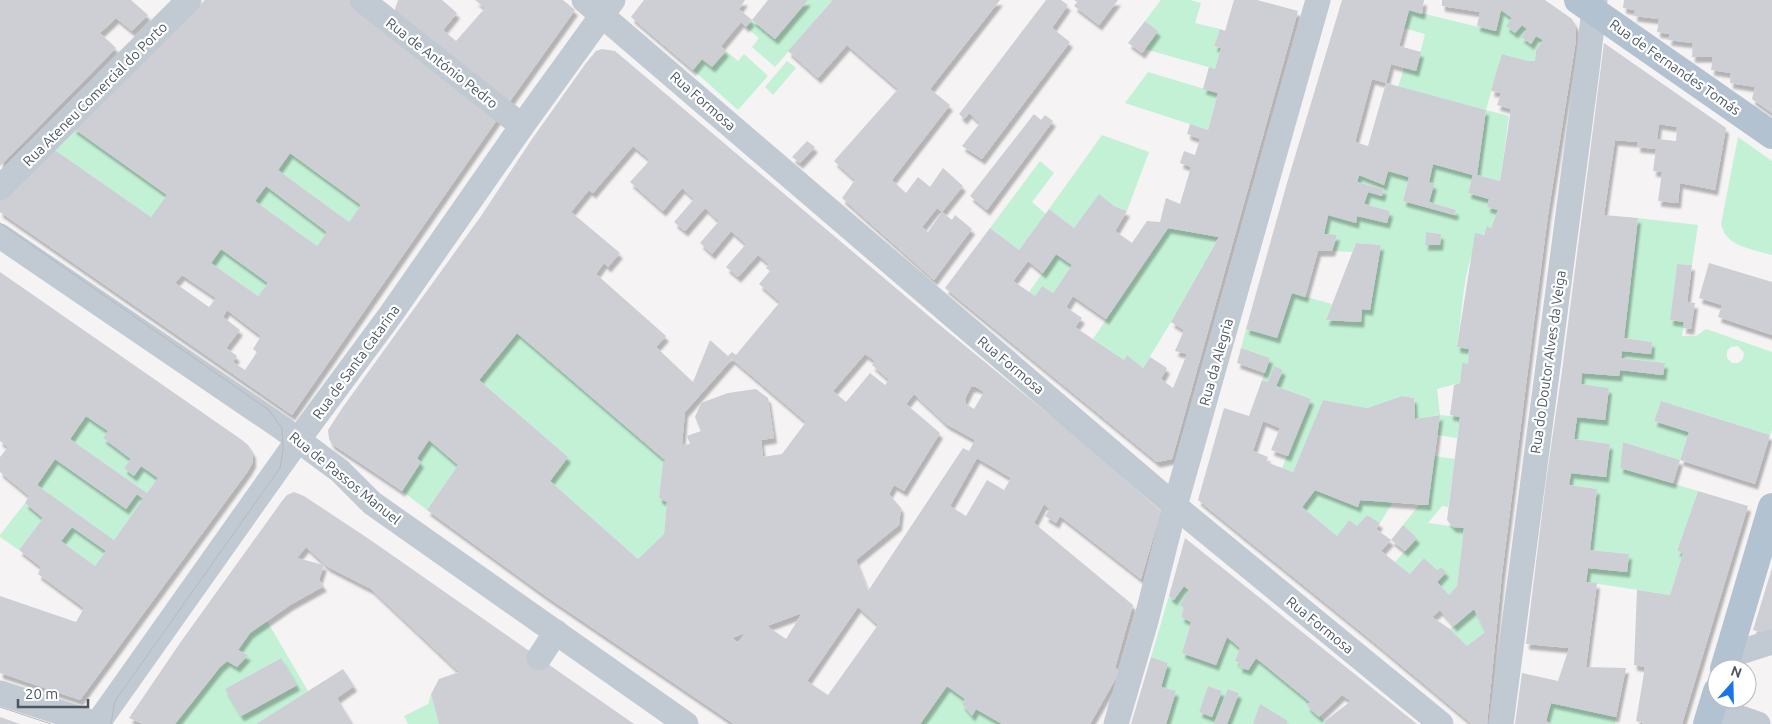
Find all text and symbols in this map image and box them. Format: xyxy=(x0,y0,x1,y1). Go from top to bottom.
street label: Rua de António Pedro xyxy=(383,14,501,112)
street label: Rua de Fernandes Tomás xyxy=(1607,16,1743,118)
street label: Rua Ateneu Comercial do Porto xyxy=(20,19,170,169)
street label: Rua Formosa xyxy=(667,68,739,134)
street label: Rua do Doutor Alves da Veiga xyxy=(1527,269,1569,455)
street label: Rua de Santa Catarina xyxy=(309,302,403,422)
street label: Rua da Alegria xyxy=(1196,316,1236,408)
street label: Rua Formosa xyxy=(975,333,1047,397)
street label: Rua de Passos Manuel xyxy=(286,428,404,528)
street label: Rua Formosa xyxy=(1283,593,1357,657)
north arrow xyxy=(1707,659,1757,709)
text: N xyxy=(1729,662,1744,681)
scale bar xyxy=(18,676,88,708)
text: 20 m xyxy=(25,685,58,702)

